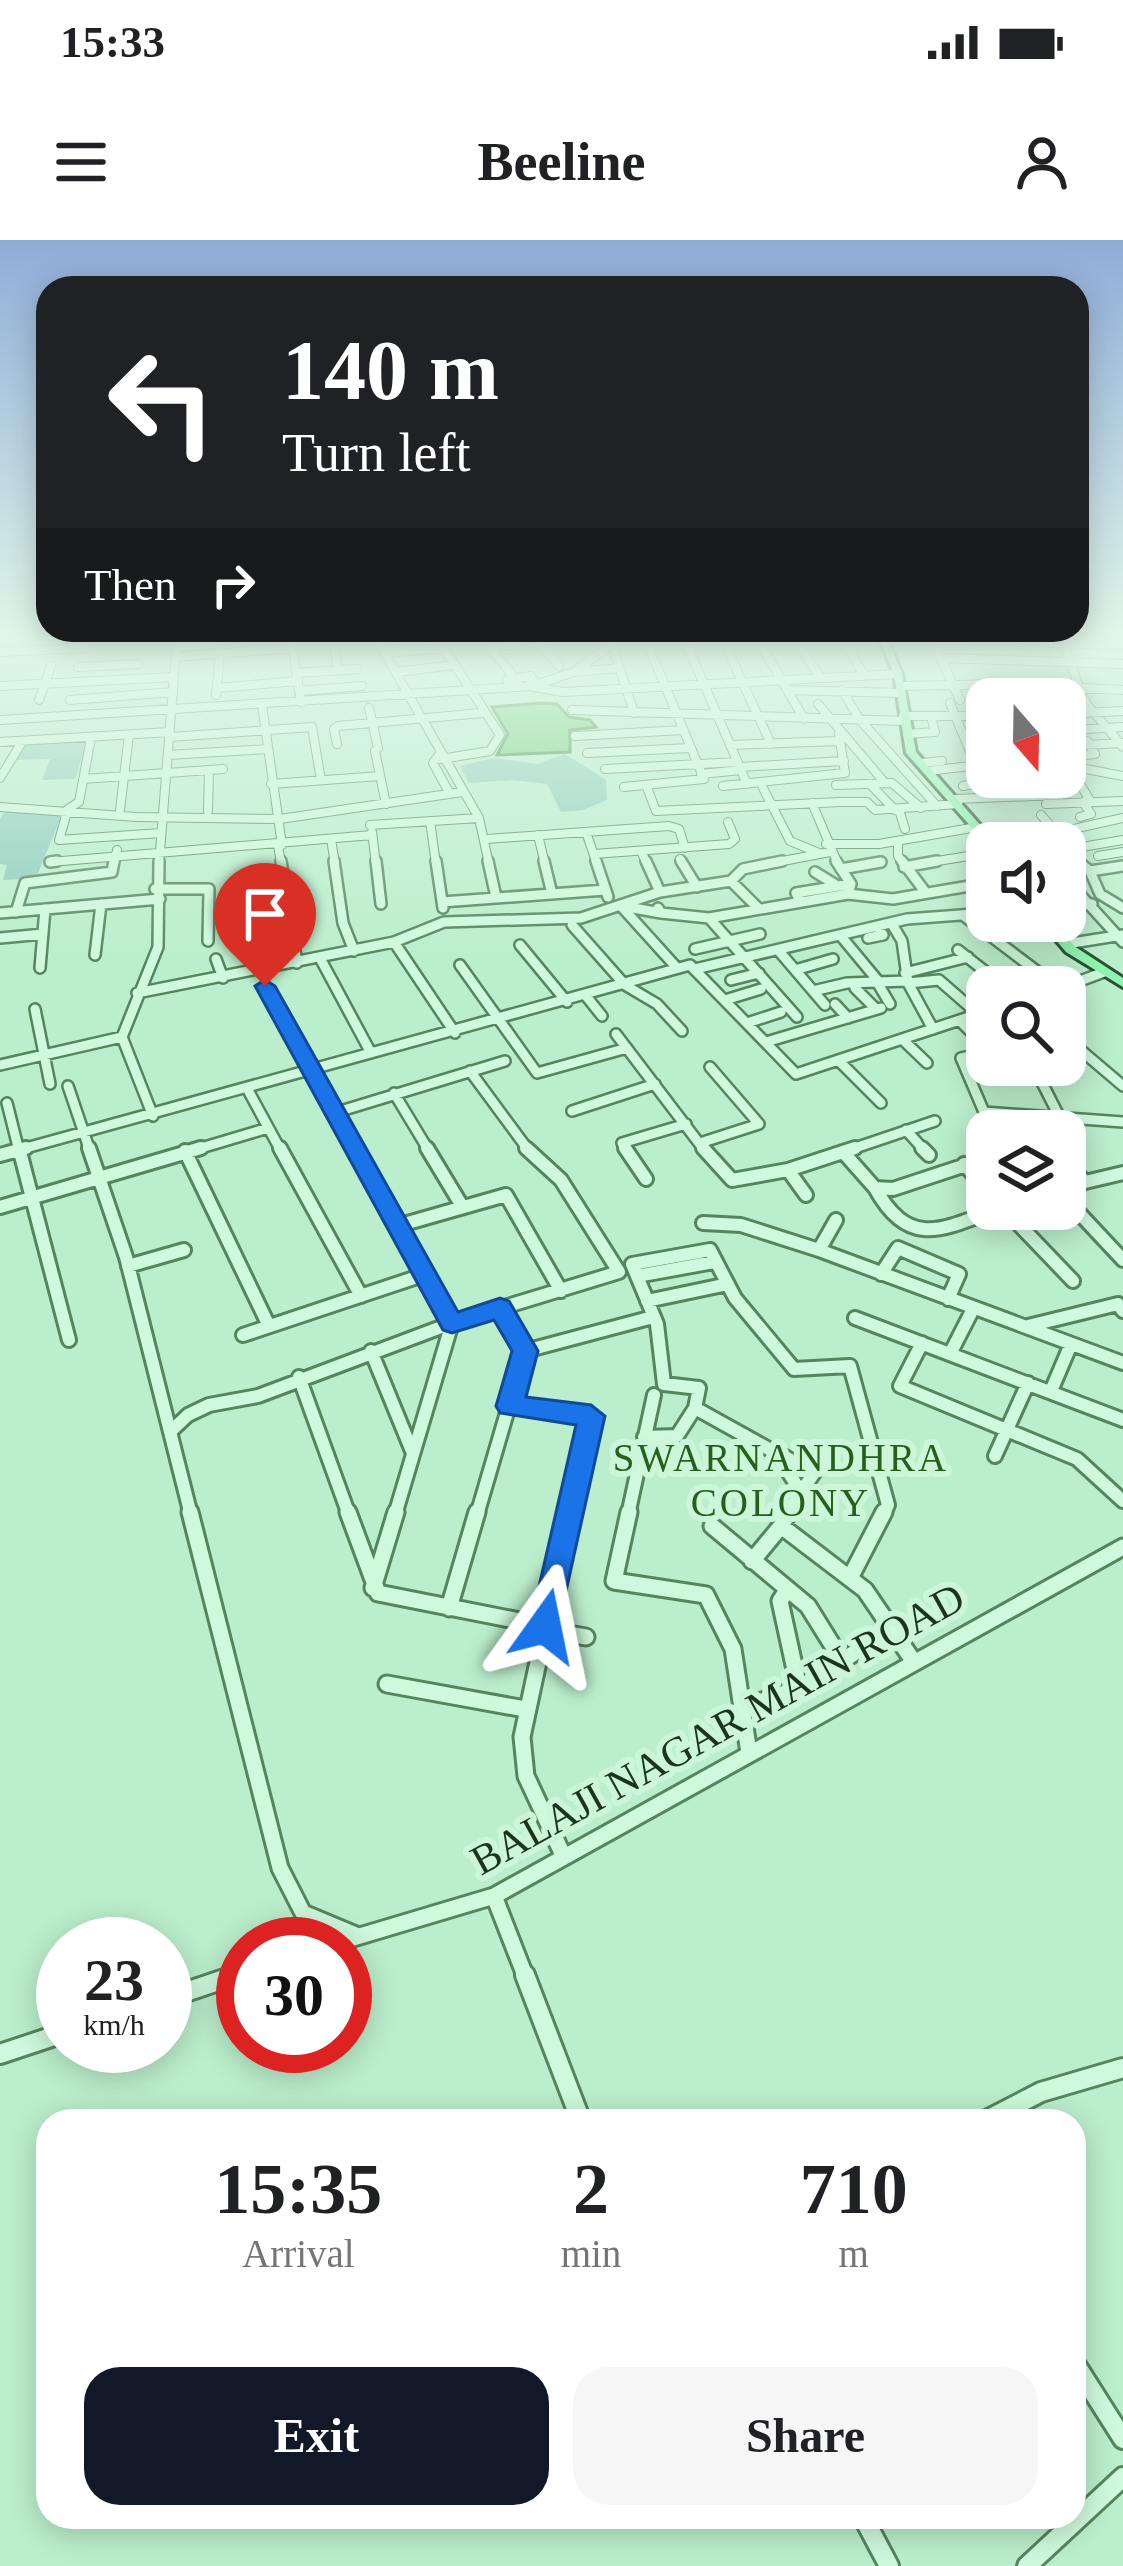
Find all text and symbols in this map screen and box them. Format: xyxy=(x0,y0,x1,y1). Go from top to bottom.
text: 15:33 xyxy=(60,17,165,67)
icon: menu xyxy=(48,129,114,195)
icon: person xyxy=(1009,129,1075,195)
text: Beeline xyxy=(478,132,645,192)
icon: left xyxy=(84,324,240,480)
text: 140 m xyxy=(282,324,499,417)
text: Turn left xyxy=(282,423,471,483)
icon: right xyxy=(200,552,266,618)
text: Then xyxy=(84,560,176,610)
north arrow xyxy=(966,678,1086,798)
map controls xyxy=(966,678,1086,1230)
button: sound xyxy=(966,822,1086,942)
pin xyxy=(214,863,316,986)
icon: arrive xyxy=(232,881,298,947)
button: search xyxy=(966,966,1086,1086)
button: layers xyxy=(966,1110,1086,1230)
district label: SWARNANDHRA COLONY xyxy=(613,1436,949,1524)
position arrow xyxy=(482,1563,608,1689)
street label: BALAJI NAGAR MAIN ROAD xyxy=(463,1574,972,1884)
speed limit sign: 30 xyxy=(216,1917,372,2073)
text: 23 xyxy=(84,1947,144,2013)
text: km/h xyxy=(83,2008,145,2041)
text: 15:35 xyxy=(214,2149,382,2229)
text: 2 xyxy=(573,2149,609,2229)
text: 710 xyxy=(800,2149,908,2229)
text: Arrival xyxy=(242,2232,355,2275)
text: min xyxy=(561,2232,621,2275)
text: m xyxy=(838,2232,869,2275)
button: Exit xyxy=(84,2367,549,2505)
button: Share xyxy=(573,2367,1038,2505)

